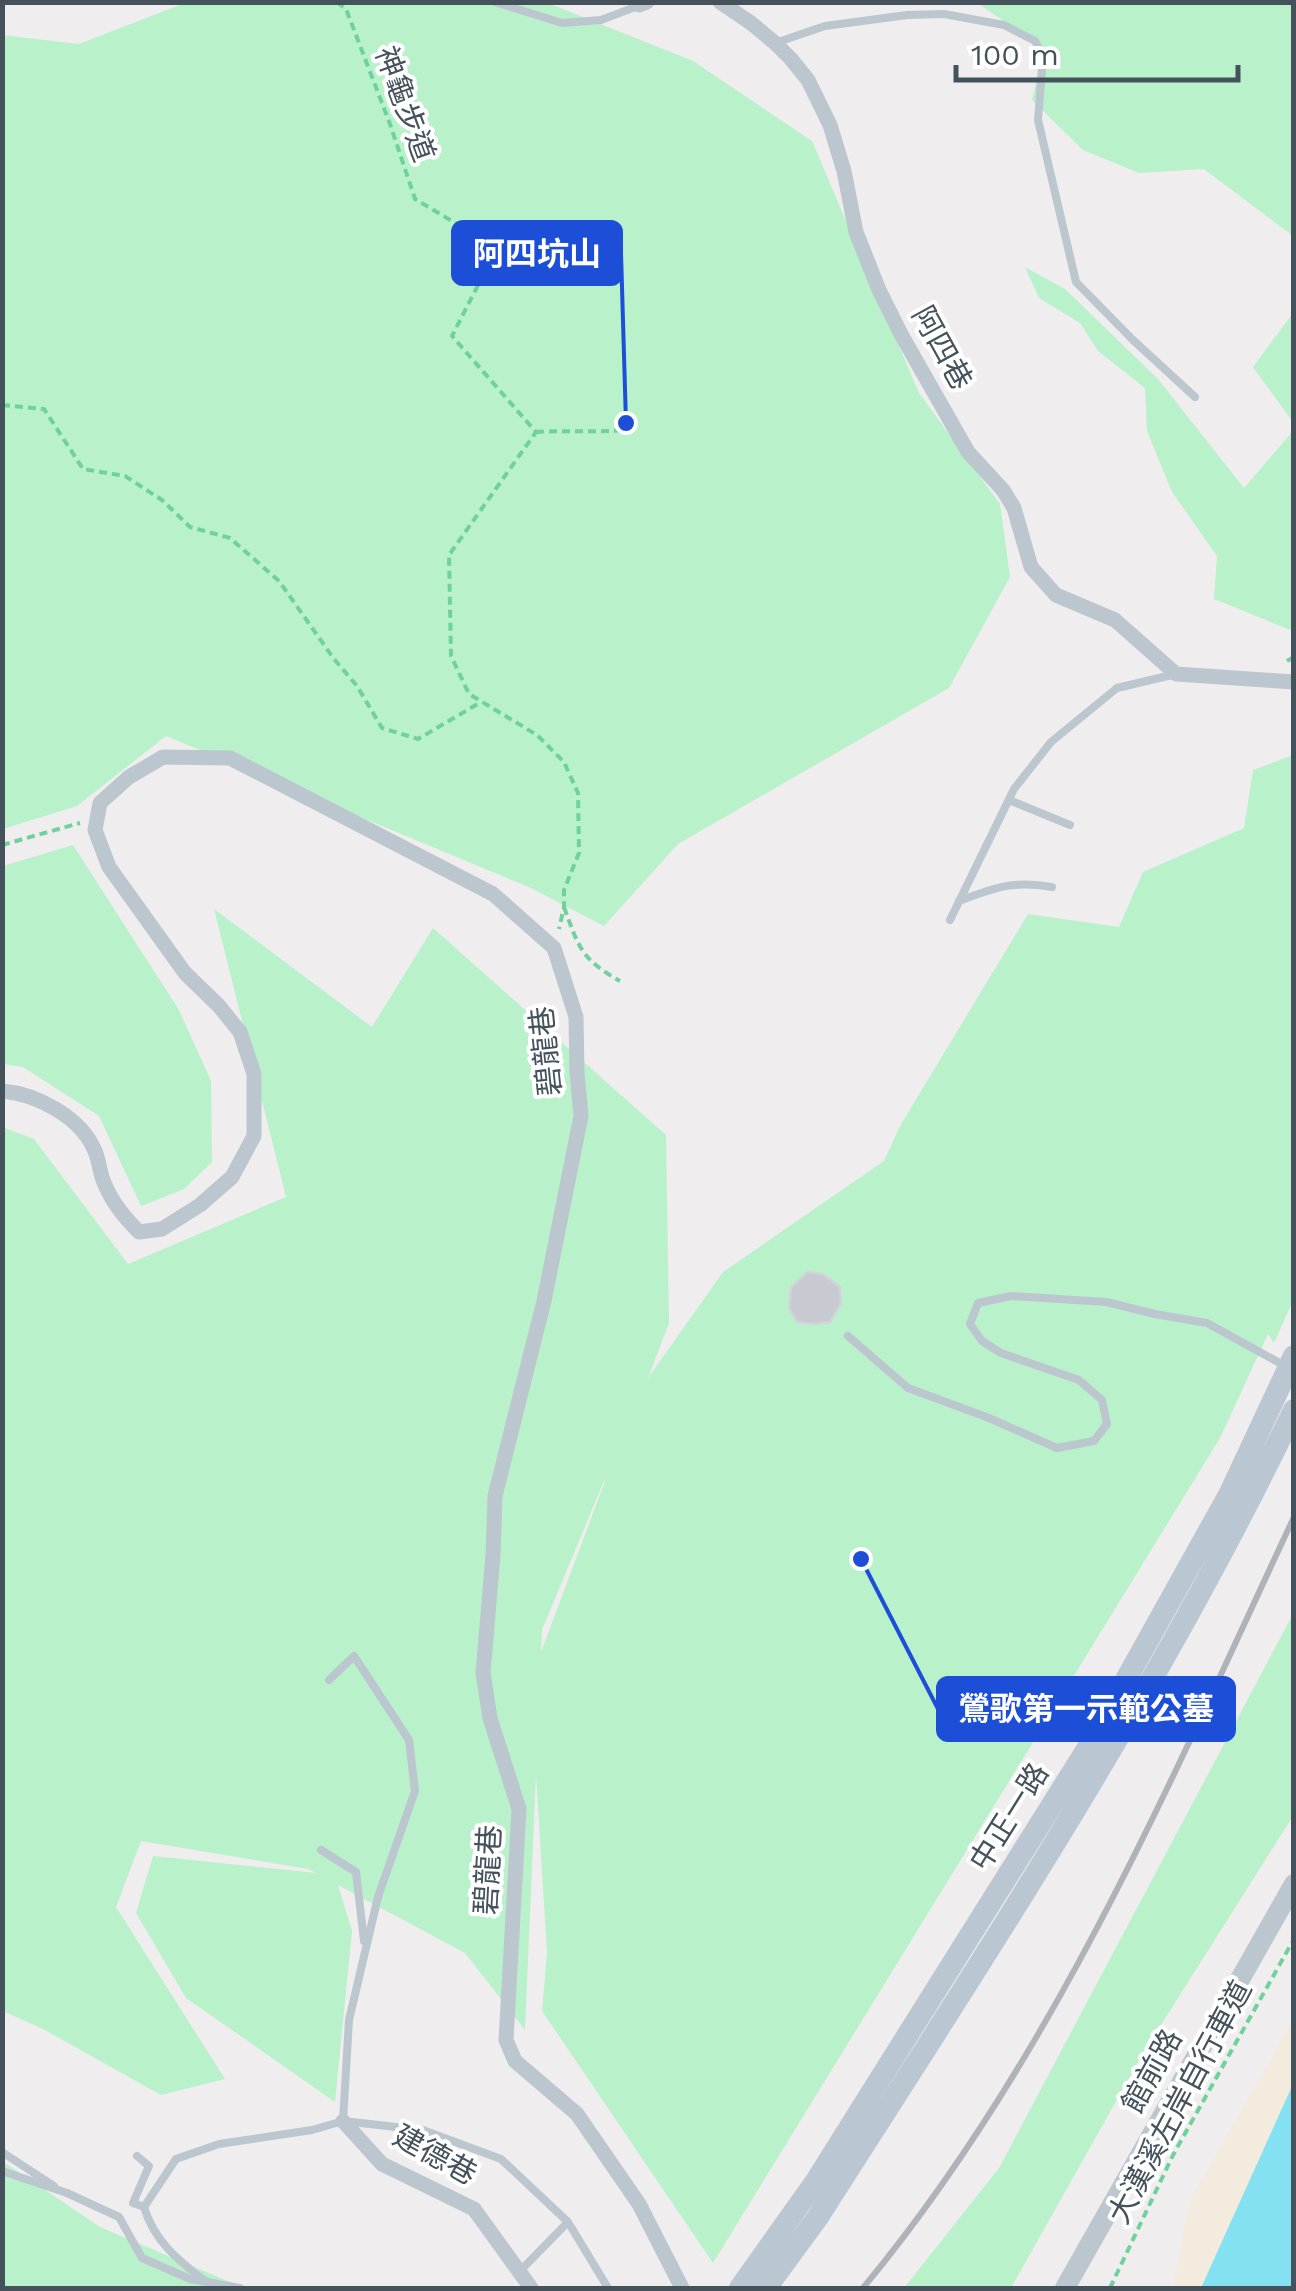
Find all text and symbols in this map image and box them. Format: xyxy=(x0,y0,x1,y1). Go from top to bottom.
scale bar xyxy=(956,20,1238,82)
text: 100 m xyxy=(971,37,1059,72)
street label: 神龜步道 xyxy=(369,41,442,166)
callout: 阿四坑山 xyxy=(453,222,621,284)
text: 阿四坑山 xyxy=(473,235,601,273)
street label: 阿四巷 xyxy=(905,300,980,396)
street label: 碧龍巷 xyxy=(523,1004,568,1098)
callout: 鶯歌第一示範公墓 xyxy=(938,1678,1234,1740)
text: 鶯歌第一示範公墓 xyxy=(958,1690,1214,1728)
street label: 中正一路 xyxy=(962,1757,1055,1877)
street label: 碧龍巷 xyxy=(468,1824,507,1916)
street label: 大漢溪左岸自行車道 xyxy=(1101,1974,1258,2229)
street label: 館前路 xyxy=(1114,2023,1189,2119)
street label: 建德巷 xyxy=(387,2117,483,2192)

